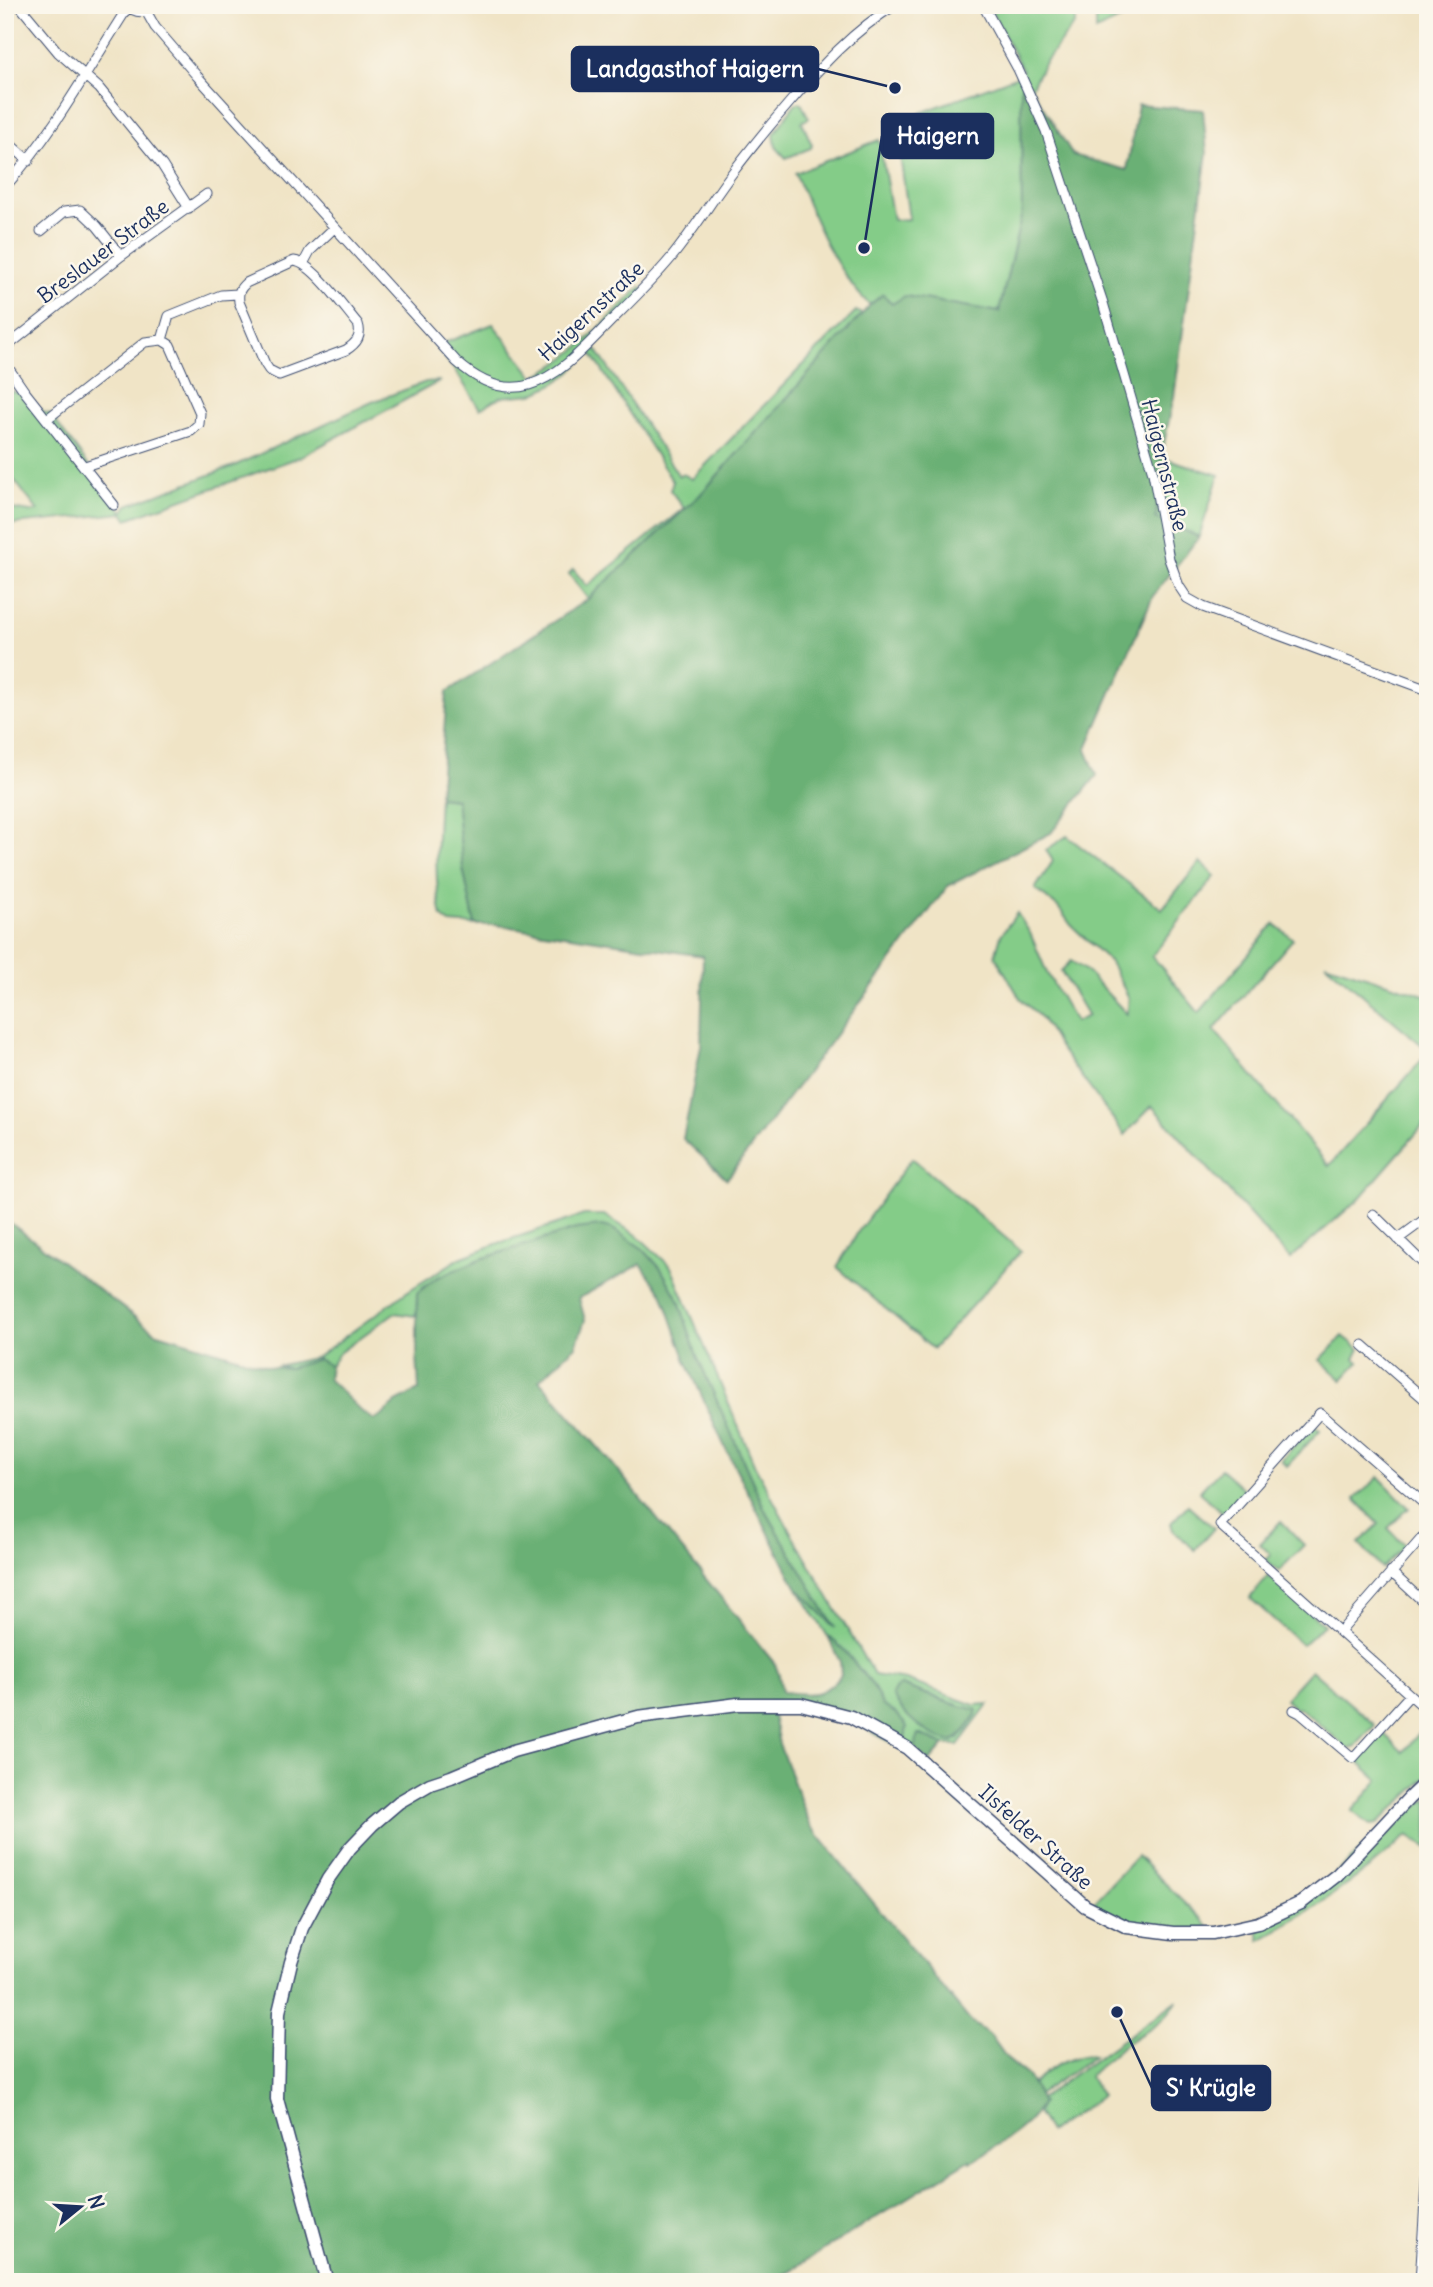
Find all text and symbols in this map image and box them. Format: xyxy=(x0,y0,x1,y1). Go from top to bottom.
callout: Landgasthof Haigern xyxy=(572,47,818,91)
text: Landgasthof Haigern xyxy=(586,54,804,83)
callout: Haigern xyxy=(882,114,993,158)
text: Haigern xyxy=(897,121,979,150)
street label: Breslauer Straße xyxy=(32,193,174,309)
street label: Haigernstraße xyxy=(532,255,650,367)
street label: Haigernstraße xyxy=(1136,396,1194,534)
street label: Ilsfelder Straße xyxy=(973,1779,1099,1895)
callout: S' Krügle xyxy=(1152,2066,1270,2110)
text: S' Krügle xyxy=(1166,2073,1256,2102)
north arrow xyxy=(46,2172,116,2242)
text: N xyxy=(83,2192,110,2212)

